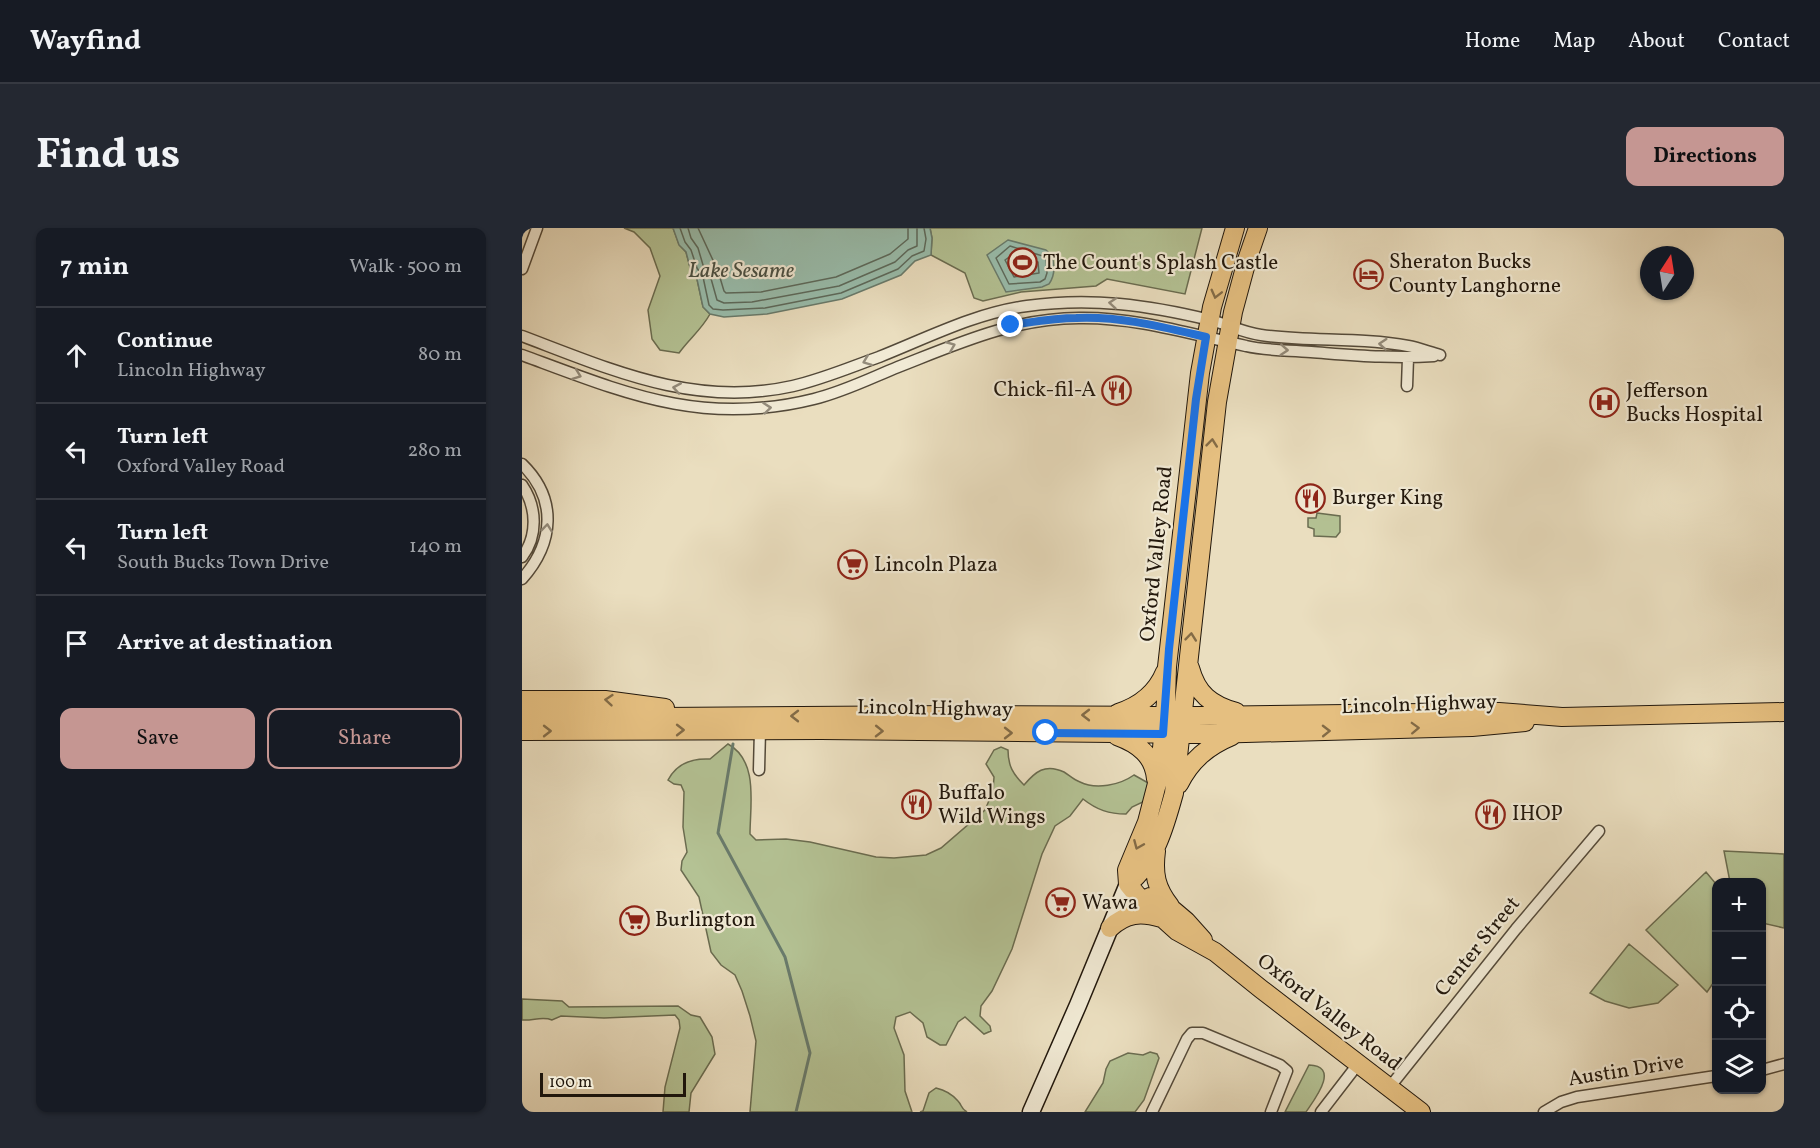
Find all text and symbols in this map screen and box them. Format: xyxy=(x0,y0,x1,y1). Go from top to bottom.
text: Wayfind xyxy=(30,22,141,61)
text: Home xyxy=(1465,27,1520,56)
text: Map xyxy=(1553,27,1595,56)
text: About xyxy=(1628,27,1685,56)
text: Contact xyxy=(1718,27,1790,56)
text: Find us xyxy=(36,127,180,186)
button: Directions xyxy=(1626,127,1784,186)
north arrow xyxy=(1640,246,1694,300)
sports icon: The Count's Splash Castle xyxy=(1006,247,1038,279)
place label: Sheraton Bucks County Langhorne xyxy=(1389,248,1561,301)
text: 7 min xyxy=(60,249,129,285)
place label: The Count's Splash Castle xyxy=(1043,249,1278,278)
text: Walk · 500 m xyxy=(349,253,462,281)
water label: Lake Sesame xyxy=(688,256,794,287)
hotel icon: Sheraton Bucks County Langhorne xyxy=(1352,258,1384,290)
one-way arrow xyxy=(1210,289,1223,299)
one-way arrow xyxy=(1109,297,1118,310)
route end xyxy=(997,311,1023,337)
text: Continue xyxy=(117,326,213,357)
one-way arrow xyxy=(1378,337,1387,350)
icon: ahead xyxy=(60,339,93,372)
text: 80 m xyxy=(418,341,462,369)
one-way arrow xyxy=(945,341,956,353)
one-way arrow xyxy=(1280,343,1289,356)
one-way arrow xyxy=(862,354,873,366)
text: Lincoln Highway xyxy=(117,357,266,385)
one-way arrow xyxy=(571,368,582,381)
restaurant icon: Chick-fil-A xyxy=(1101,374,1133,406)
place label: Chick-fil-A xyxy=(993,376,1096,405)
place label: Jefferson Bucks Hospital xyxy=(1626,377,1763,430)
one-way arrow xyxy=(672,382,682,395)
hospital icon: Jefferson Bucks Hospital xyxy=(1589,387,1621,419)
one-way arrow xyxy=(762,402,771,415)
text: Turn left xyxy=(117,422,208,453)
icon: left xyxy=(60,435,93,468)
text: 280 m xyxy=(407,437,462,465)
one-way arrow xyxy=(1205,439,1218,448)
text: Oxford Valley Road xyxy=(117,453,285,481)
street label: Oxford Valley Road xyxy=(1133,465,1181,643)
restaurant icon: Burger King xyxy=(1295,482,1327,514)
place label: Burger King xyxy=(1332,484,1443,513)
text: Turn left xyxy=(117,518,208,549)
one-way arrow xyxy=(540,523,553,533)
icon: left xyxy=(60,531,93,564)
text: 140 m xyxy=(409,533,462,561)
text: South Bucks Town Drive xyxy=(117,549,329,577)
supermarket icon: Lincoln Plaza xyxy=(837,549,869,581)
place label: Lincoln Plaza xyxy=(874,551,998,580)
icon: arrive xyxy=(60,627,93,660)
text: Arrive at destination xyxy=(117,628,333,659)
one-way arrow xyxy=(1185,633,1197,642)
street label: Lincoln Highway xyxy=(1341,688,1498,722)
street label: Lincoln Highway xyxy=(857,693,1014,725)
one-way arrow xyxy=(604,694,613,707)
button: Save xyxy=(60,708,255,769)
button: Share xyxy=(267,708,462,769)
one-way arrow xyxy=(1081,709,1090,721)
one-way arrow xyxy=(790,710,799,722)
route start xyxy=(1032,719,1058,745)
one-way arrow xyxy=(1411,722,1420,735)
one-way arrow xyxy=(675,724,684,736)
one-way arrow xyxy=(542,725,551,737)
one-way arrow xyxy=(875,725,884,737)
one-way arrow xyxy=(1321,725,1330,738)
one-way arrow xyxy=(1004,727,1013,739)
place label: Buffalo Wild Wings xyxy=(938,779,1045,832)
restaurant icon: Buffalo Wild Wings xyxy=(901,789,933,821)
restaurant icon: IHOP xyxy=(1475,798,1507,830)
place label: IHOP xyxy=(1512,800,1563,829)
one-way arrow xyxy=(1133,839,1145,850)
map controls xyxy=(1712,878,1766,1094)
button: + xyxy=(1712,878,1766,932)
supermarket icon: Wawa xyxy=(1045,887,1077,919)
place label: Wawa xyxy=(1082,889,1138,918)
street label: Center Street xyxy=(1429,891,1527,1003)
supermarket icon: Burlington xyxy=(618,904,650,936)
place label: Burlington xyxy=(655,906,755,935)
button: − xyxy=(1712,932,1766,986)
street label: Oxford Valley Road xyxy=(1251,947,1407,1079)
button: locate xyxy=(1712,986,1766,1040)
button: layers xyxy=(1712,1040,1766,1094)
street label: Austin Drive xyxy=(1566,1048,1686,1094)
scale bar xyxy=(540,1070,686,1098)
text: 100 m xyxy=(549,1072,592,1094)

